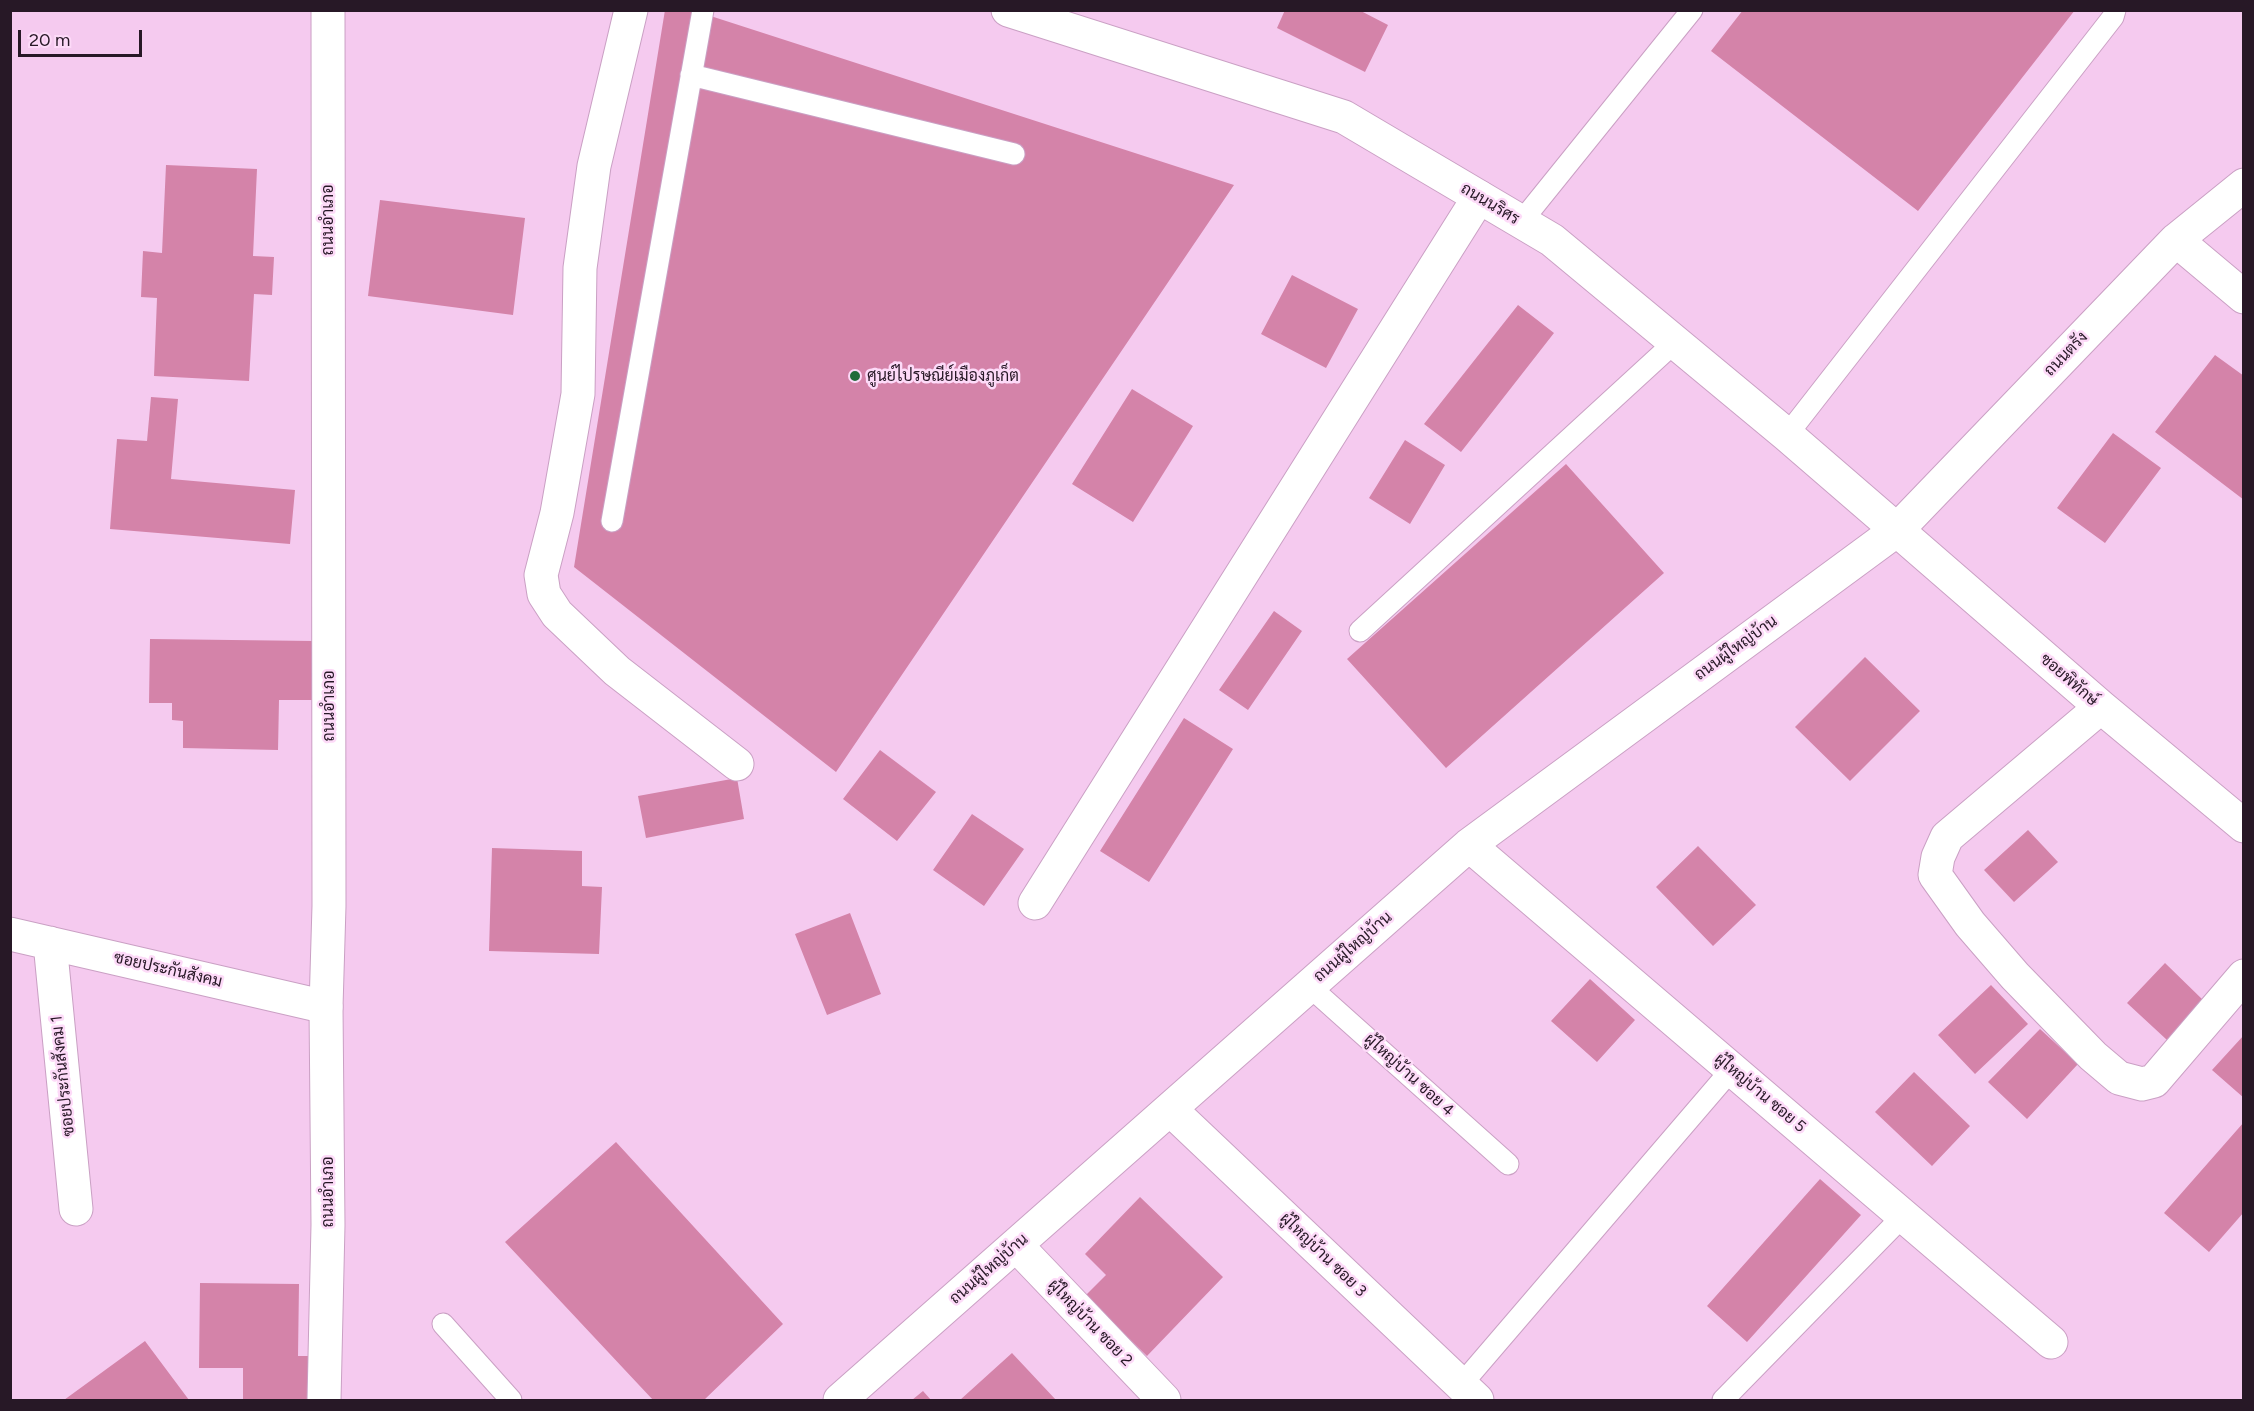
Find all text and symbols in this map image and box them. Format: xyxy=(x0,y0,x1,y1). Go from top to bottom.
scale bar xyxy=(21,18,146,56)
text: 20 m xyxy=(29,29,70,51)
street label: ถนนนริศร xyxy=(1457,179,1523,229)
street label: ถนนอำเภอ xyxy=(318,184,338,256)
street label: ถนนตรัง xyxy=(2040,328,2092,380)
place label: ศูนย์ไปรษณีย์เมืองภูเก็ต xyxy=(867,366,1019,386)
marker: ศูนย์ไปรษณีย์เมืองภูเก็ต xyxy=(848,369,862,383)
street label: ถนนผู้ใหญ่บ้าน xyxy=(1691,612,1781,684)
street label: ซอยพิทักษ์ xyxy=(2036,650,2102,710)
street label: ถนนอำเภอ xyxy=(319,670,339,742)
street label: ถนนผู้ใหญ่บ้าน xyxy=(1310,908,1396,986)
street label: ซอยประกันสังคม xyxy=(112,948,224,992)
street label: ซอยประกันสังคม 1 xyxy=(47,1015,79,1137)
street label: ผู้ใหญ่บ้าน ซอย 4 xyxy=(1360,1030,1458,1120)
street label: ผู้ใหญ่บ้าน ซอย 5 xyxy=(1710,1049,1810,1137)
street label: ถนนอำเภอ xyxy=(318,1156,338,1228)
street label: ผู้ใหญ่บ้าน ซอย 3 xyxy=(1276,1209,1370,1301)
street label: ถนนผู้ใหญ่บ้าน xyxy=(946,1230,1032,1308)
street label: ผู้ใหญ่บ้าน ซอย 2 xyxy=(1044,1276,1136,1370)

